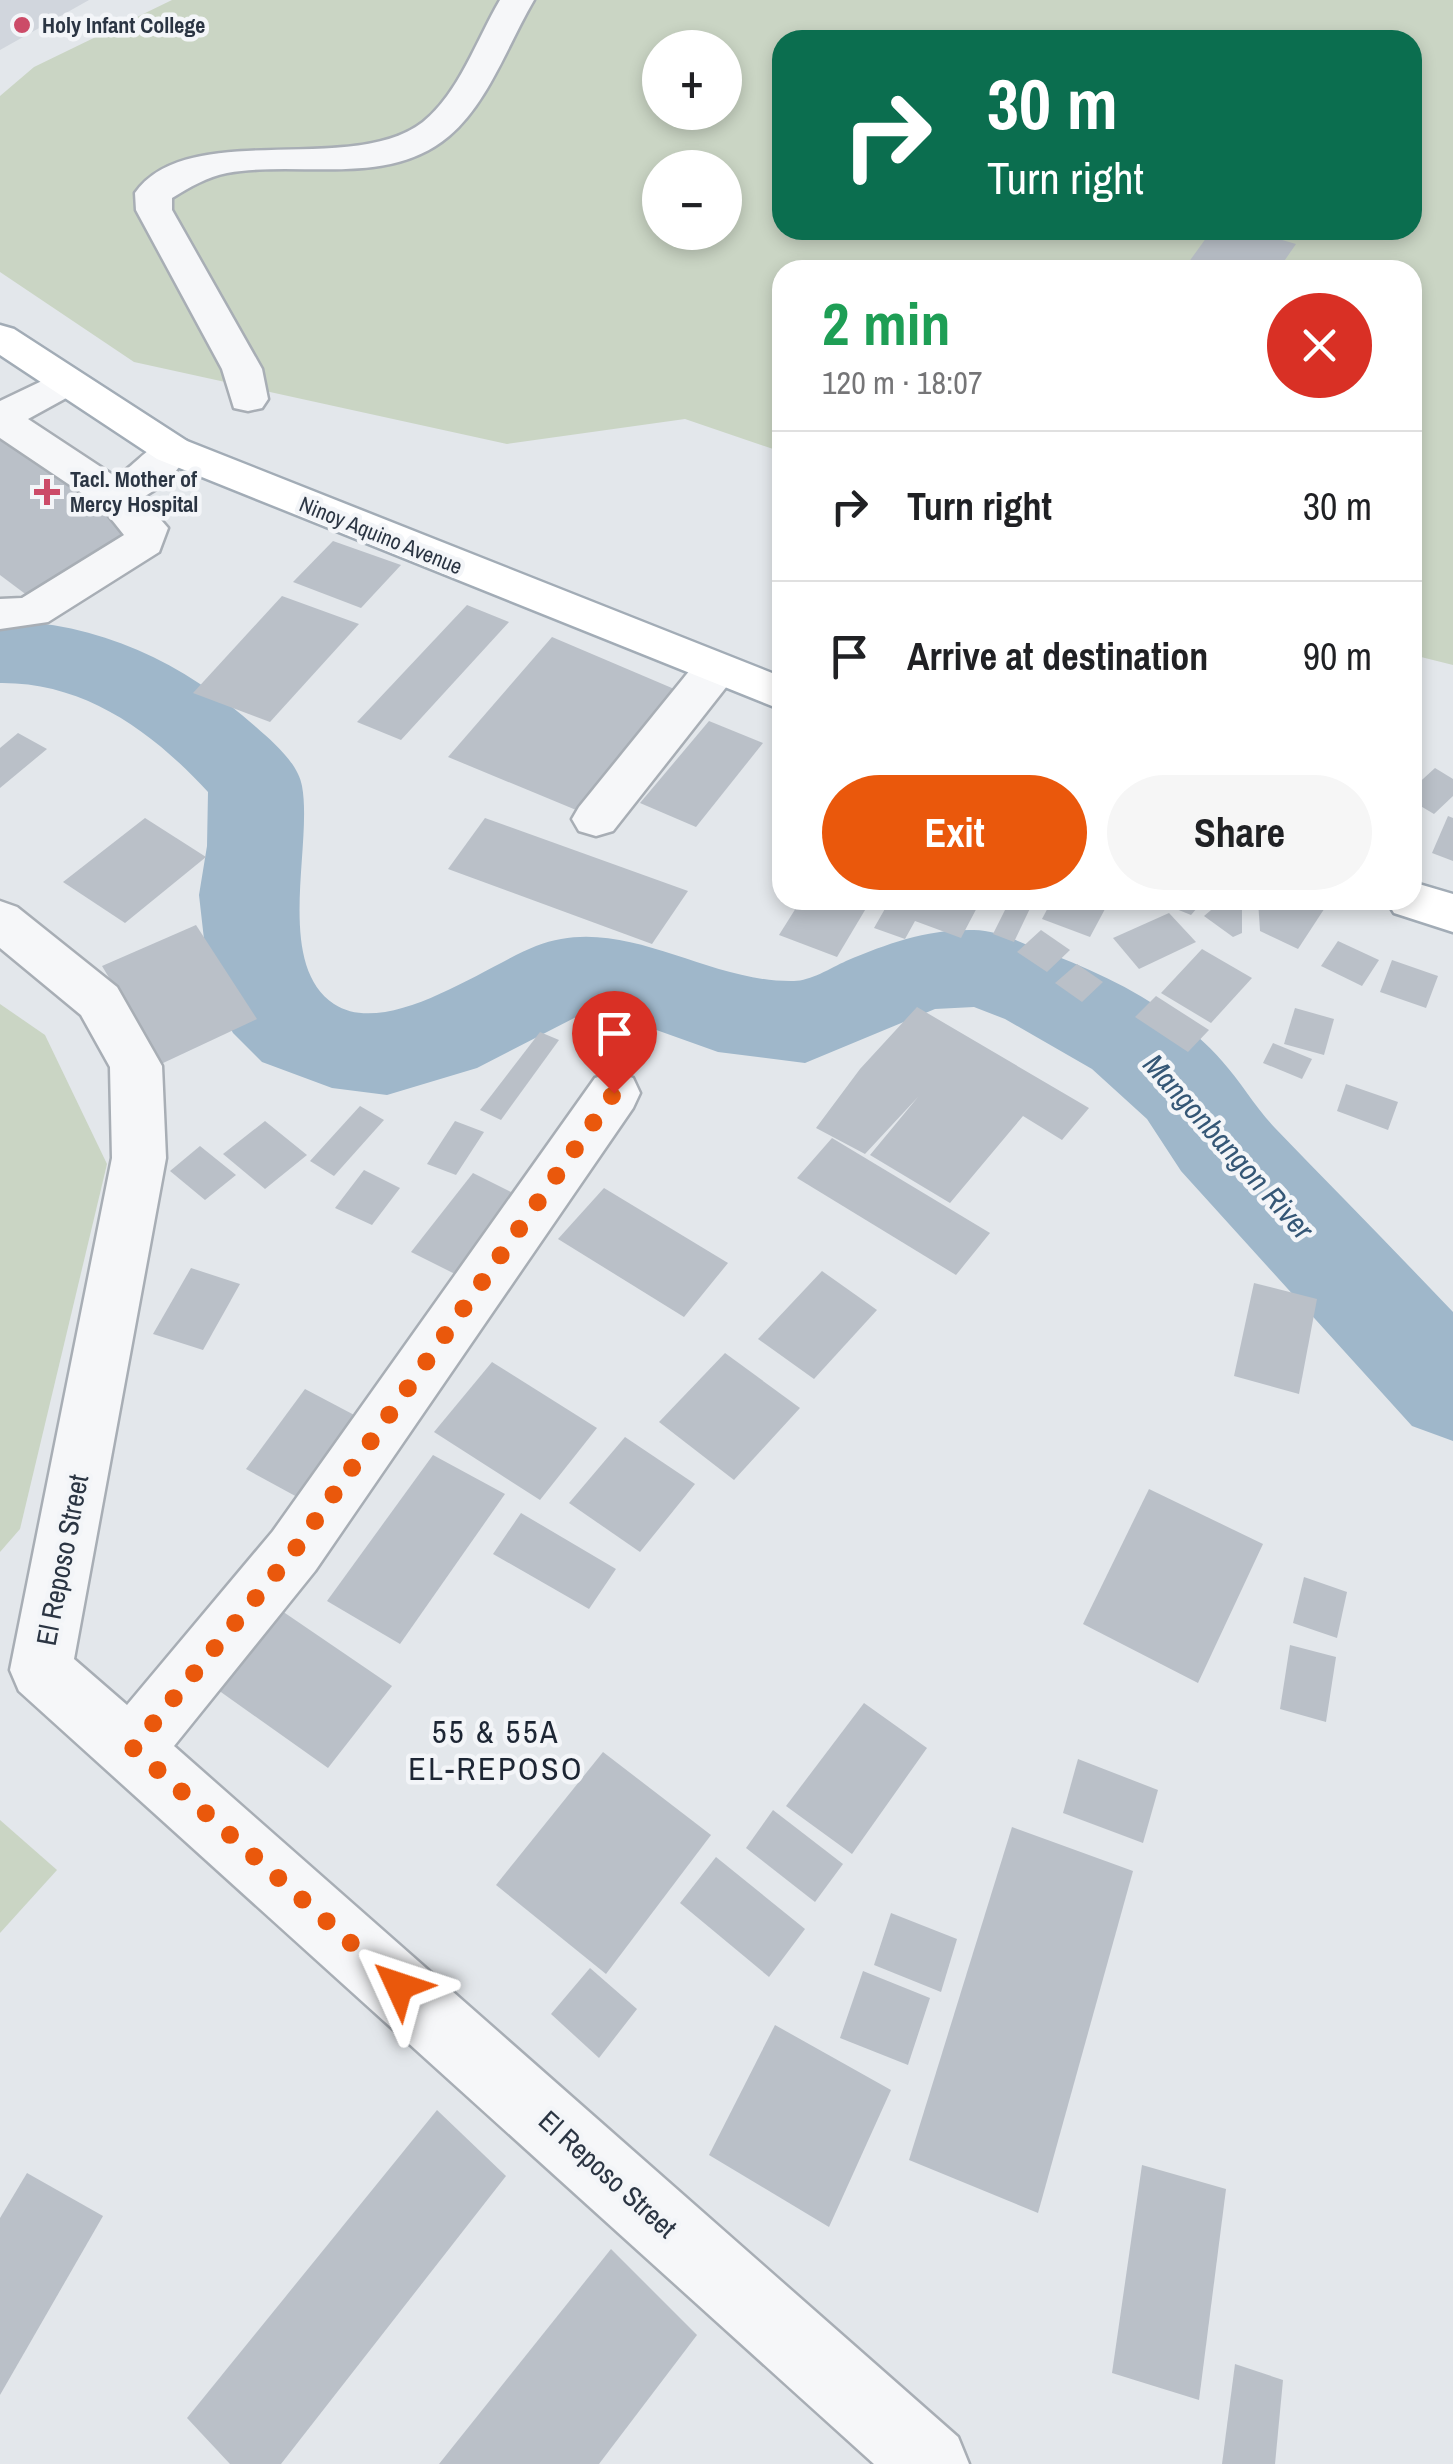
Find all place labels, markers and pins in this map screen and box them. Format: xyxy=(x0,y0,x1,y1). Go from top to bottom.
place label: Holy Infant College xyxy=(42,10,205,40)
marker: Holy Infant College xyxy=(11,14,33,36)
place label: Tacl. Mother of Mercy Hospital xyxy=(70,464,198,519)
marker: Tacl. Mother of Mercy Hospital xyxy=(34,479,60,505)
pin xyxy=(572,991,657,1094)

